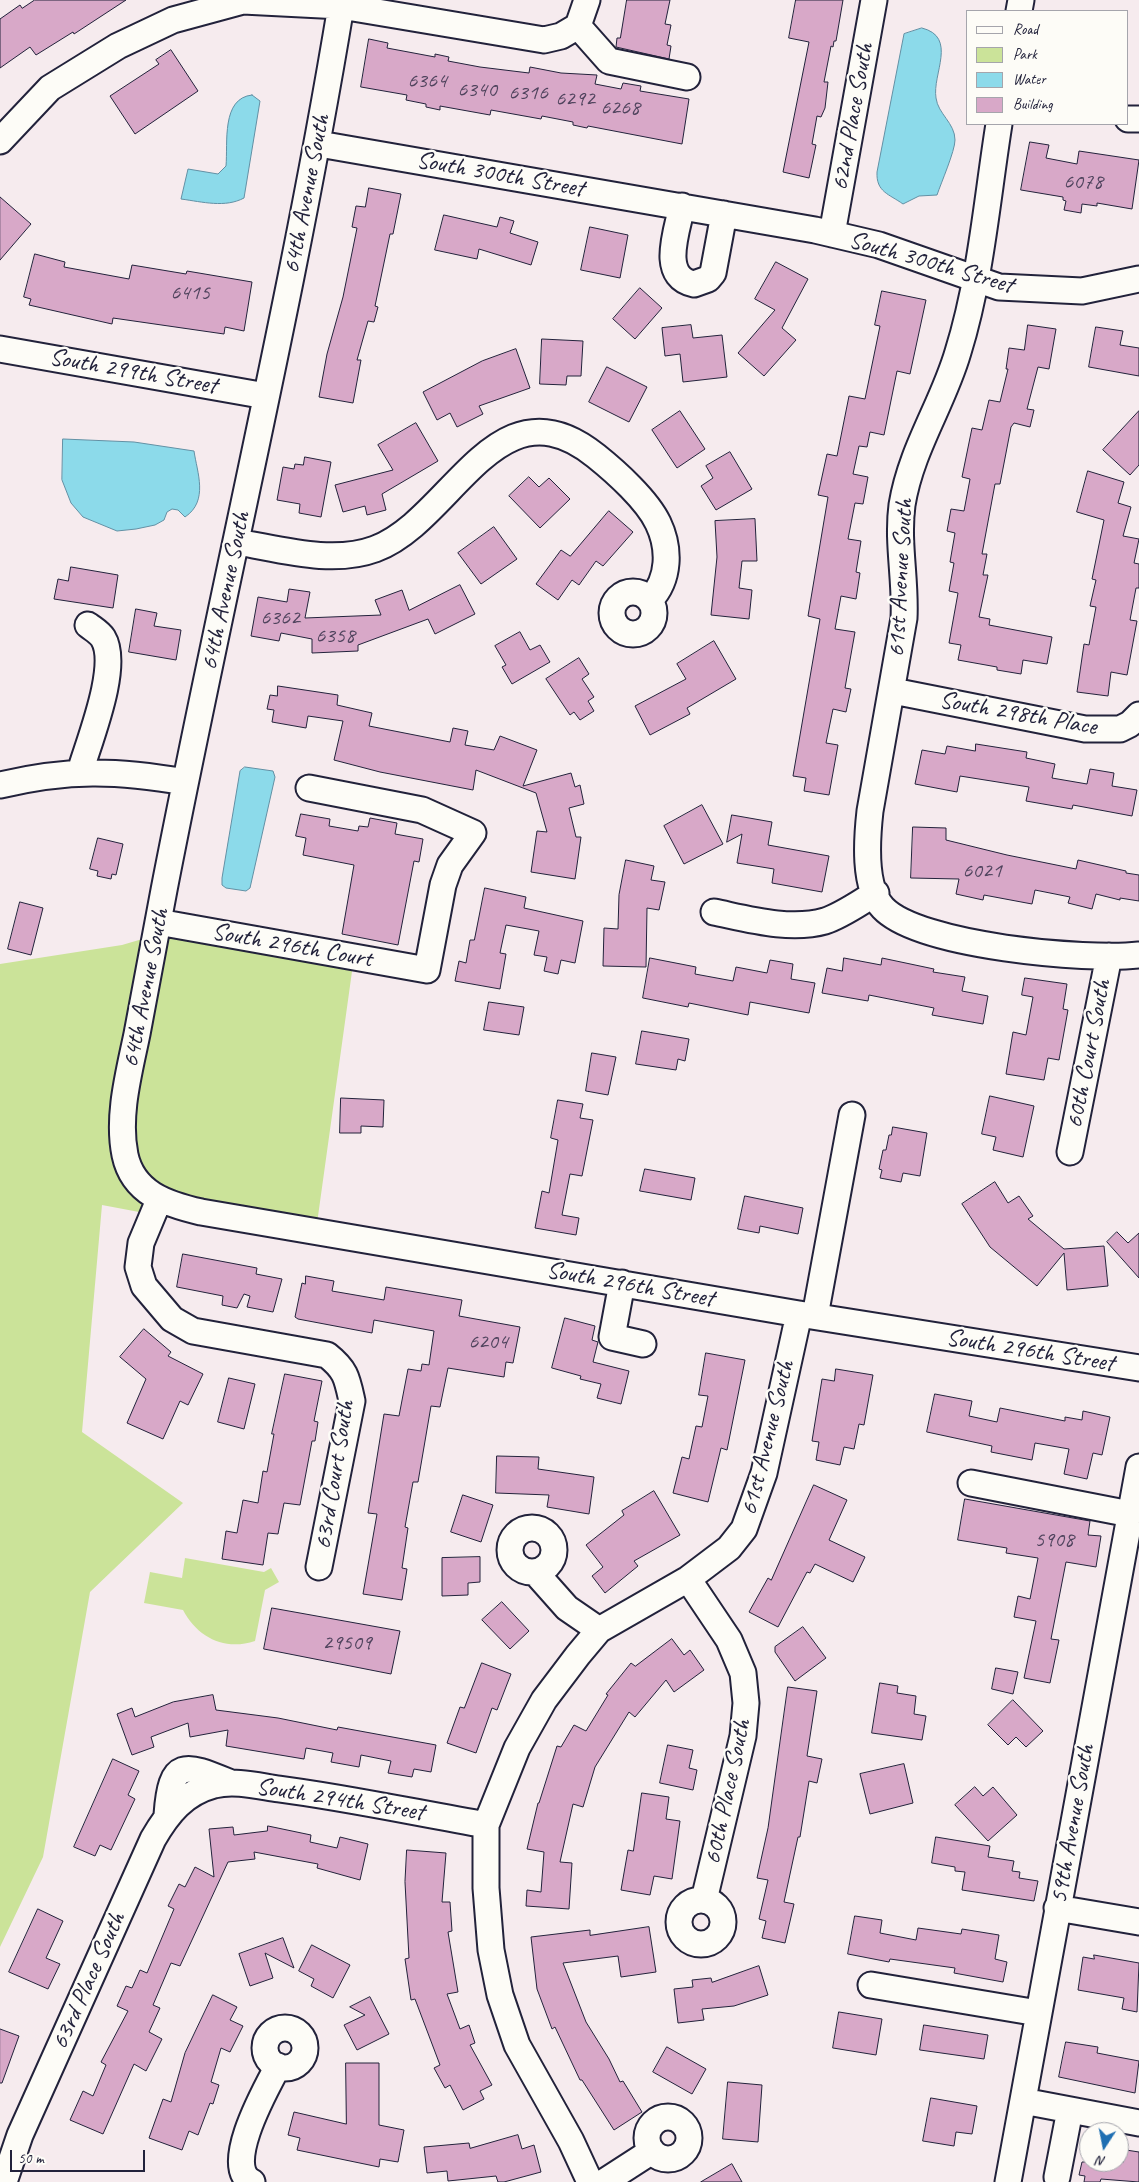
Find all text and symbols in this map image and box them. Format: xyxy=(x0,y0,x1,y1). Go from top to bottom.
legend xyxy=(966,10,1129,125)
text: Road xyxy=(1013,20,1038,39)
street label: 62nd Place South xyxy=(825,41,881,193)
text: Park xyxy=(1013,45,1037,64)
house number: 6364 xyxy=(407,68,447,94)
text: Water xyxy=(1013,70,1046,89)
house number: 6340 xyxy=(457,77,497,103)
house number: 6316 xyxy=(508,80,548,106)
house number: 6292 xyxy=(555,86,595,112)
house number: 6268 xyxy=(600,95,640,121)
text: Building xyxy=(1013,95,1052,114)
street label: 64th Avenue South xyxy=(277,112,337,276)
street label: South 300th Street xyxy=(414,146,586,204)
house number: 6078 xyxy=(1063,169,1103,195)
street label: South 300th Street xyxy=(845,225,1017,301)
house number: 6415 xyxy=(170,280,210,306)
street label: South 299th Street xyxy=(47,343,219,401)
street label: 61st Avenue South xyxy=(882,498,920,658)
street label: 64th Avenue South xyxy=(195,509,257,673)
house number: 6362 xyxy=(260,605,300,631)
house number: 6358 xyxy=(315,623,355,649)
street label: South 298th Place xyxy=(937,685,1099,743)
house number: 6021 xyxy=(962,858,1002,884)
street label: 64th Avenue South xyxy=(116,906,176,1070)
street label: South 296th Court xyxy=(210,917,374,975)
street label: 60th Court South xyxy=(1060,977,1118,1131)
street label: South 296th Street xyxy=(544,1256,716,1314)
street label: South 296th Street xyxy=(944,1323,1116,1379)
house number: 6204 xyxy=(468,1329,508,1355)
street label: 61st Avenue South xyxy=(734,1357,802,1519)
street label: 63rd Court South xyxy=(308,1398,362,1552)
house number: 5908 xyxy=(1034,1527,1074,1553)
house number: 29509 xyxy=(322,1630,372,1656)
street label: 60th Place South xyxy=(698,1717,758,1867)
street label: 59th Avenue South xyxy=(1044,1742,1102,1906)
street label: South 294th Street xyxy=(254,1772,426,1828)
street label: 63rd Place South xyxy=(45,1908,133,2054)
north arrow xyxy=(1079,2122,1129,2172)
scale bar xyxy=(12,2140,148,2172)
text: 50 m xyxy=(18,2149,44,2168)
text: N xyxy=(1095,2152,1107,2170)

